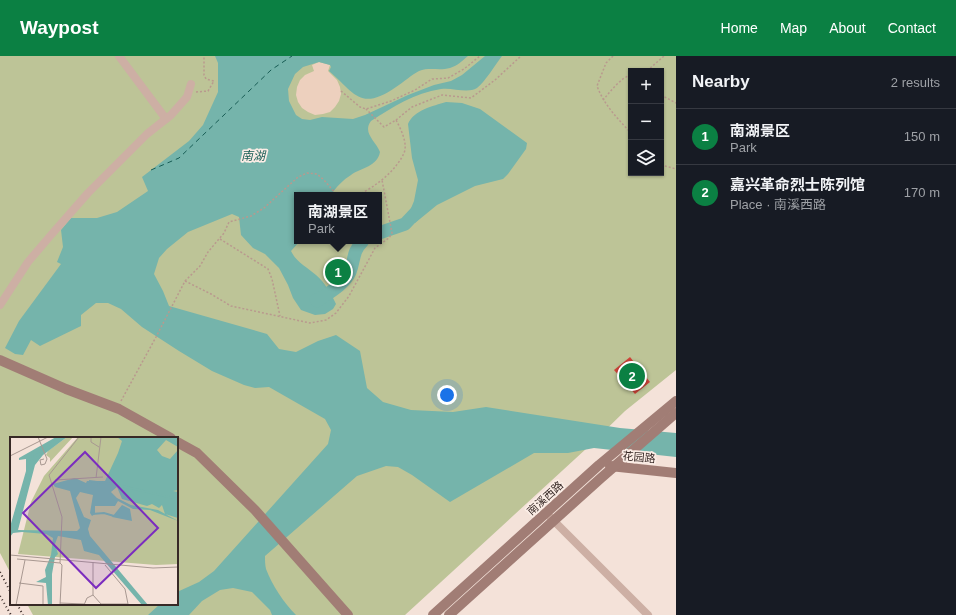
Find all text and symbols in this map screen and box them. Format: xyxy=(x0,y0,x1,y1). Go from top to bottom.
text: Waypost xyxy=(20,17,98,38)
text: Home xyxy=(721,20,758,36)
text: Map xyxy=(780,20,807,36)
text: About xyxy=(829,20,866,36)
text: Contact xyxy=(888,20,936,36)
map controls xyxy=(628,68,664,176)
button: + xyxy=(628,68,664,104)
text: Nearby xyxy=(692,72,750,91)
text: 2 results xyxy=(891,75,940,90)
button: − xyxy=(628,104,664,140)
text: 南湖景区 xyxy=(730,122,790,139)
text: 1 xyxy=(701,129,709,144)
text: 150 m xyxy=(904,129,940,144)
button: layers xyxy=(628,140,664,176)
text: Park xyxy=(730,140,757,155)
water label: 南湖 xyxy=(241,149,267,163)
text: 嘉兴革命烈士陈列馆 xyxy=(730,176,865,193)
text: 2 xyxy=(701,185,709,200)
text: 170 m xyxy=(904,185,940,200)
popup xyxy=(294,192,382,244)
text: Place · 南溪西路 xyxy=(730,197,826,212)
text: 南湖景区 xyxy=(308,203,368,220)
text: Park xyxy=(308,221,335,236)
pin: 1 xyxy=(325,257,351,287)
pin: 2 xyxy=(619,361,645,391)
your location xyxy=(437,385,457,405)
inset map xyxy=(10,437,178,605)
street label: 花园路 xyxy=(622,450,656,464)
street label: 南溪西路 xyxy=(525,479,565,517)

